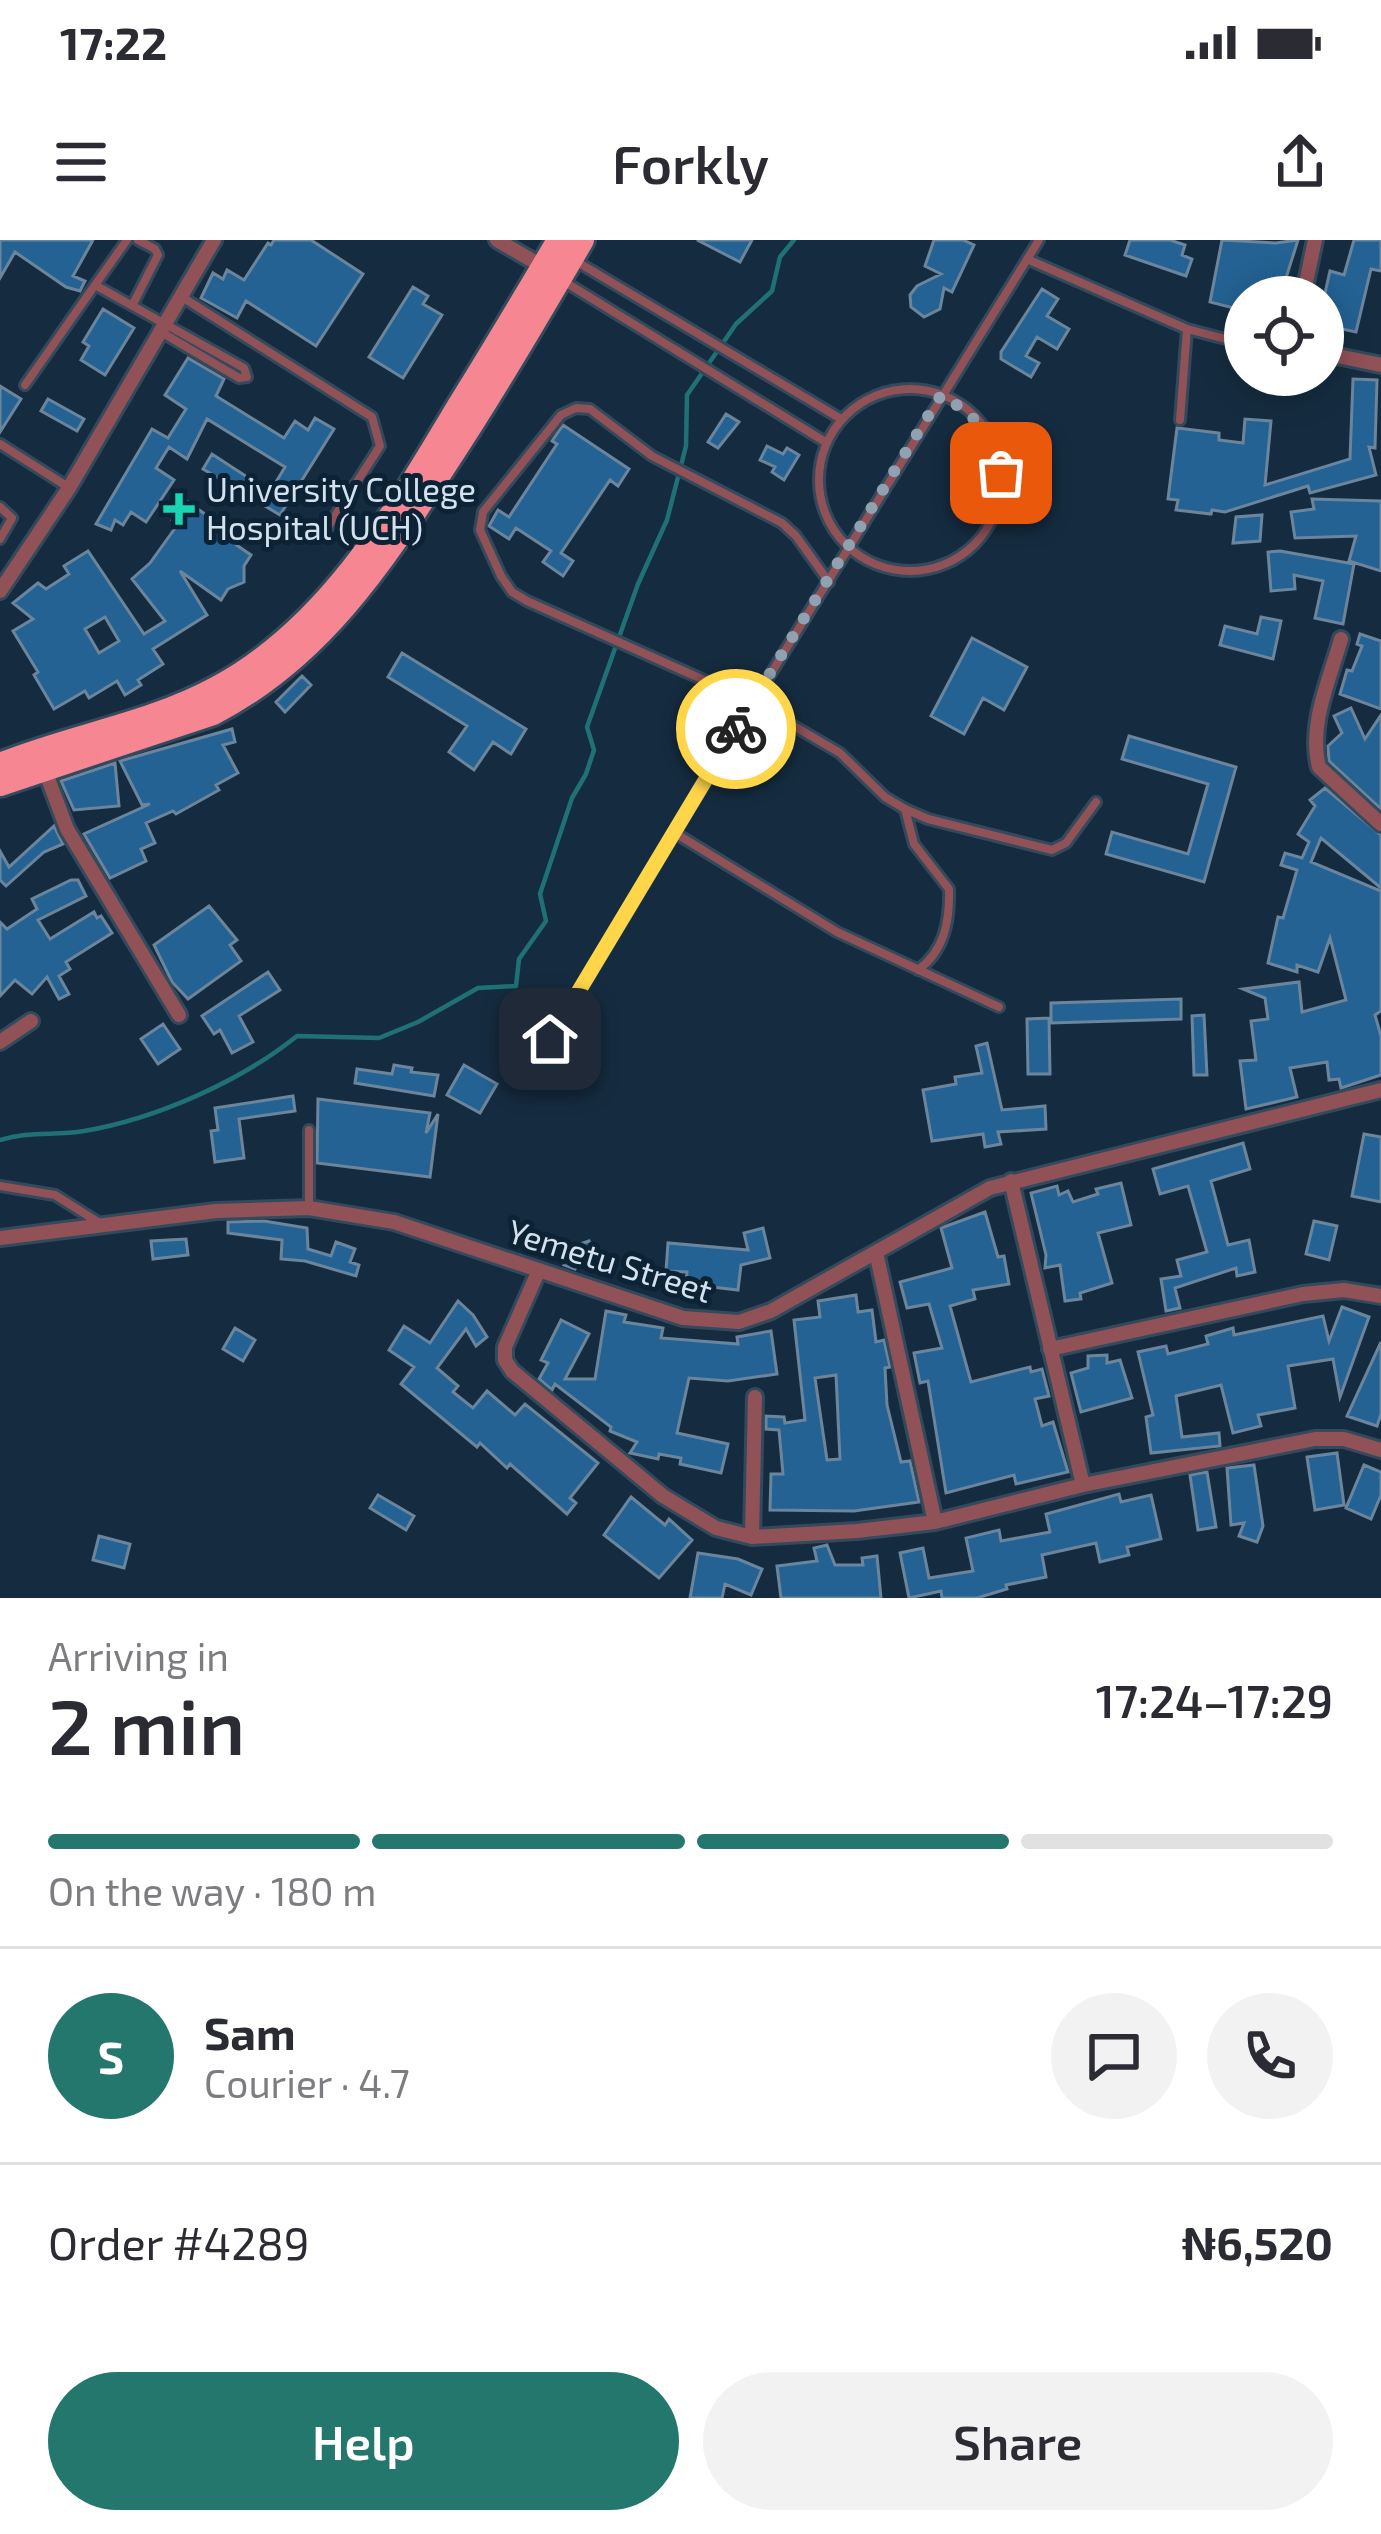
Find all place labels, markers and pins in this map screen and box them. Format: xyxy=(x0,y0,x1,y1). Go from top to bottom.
pin xyxy=(950,422,1052,524)
place label: University College Hospital (UCH) xyxy=(206,469,476,547)
marker: University College Hospital (UCH) xyxy=(163,493,195,525)
pin xyxy=(499,988,601,1090)

